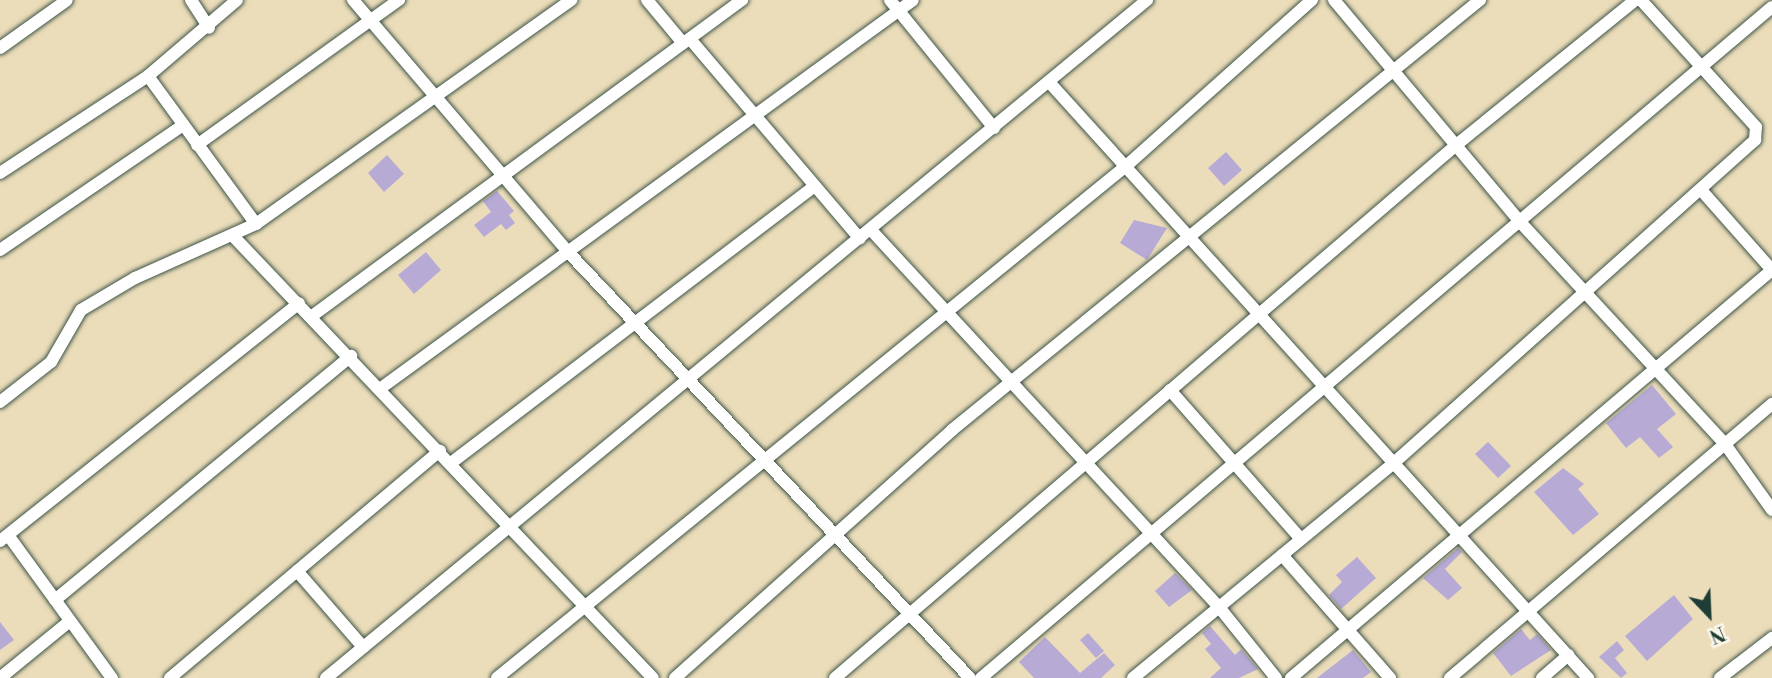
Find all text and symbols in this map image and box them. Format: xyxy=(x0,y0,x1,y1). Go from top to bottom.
north arrow xyxy=(1674,580,1744,650)
text: N xyxy=(1706,620,1729,648)

